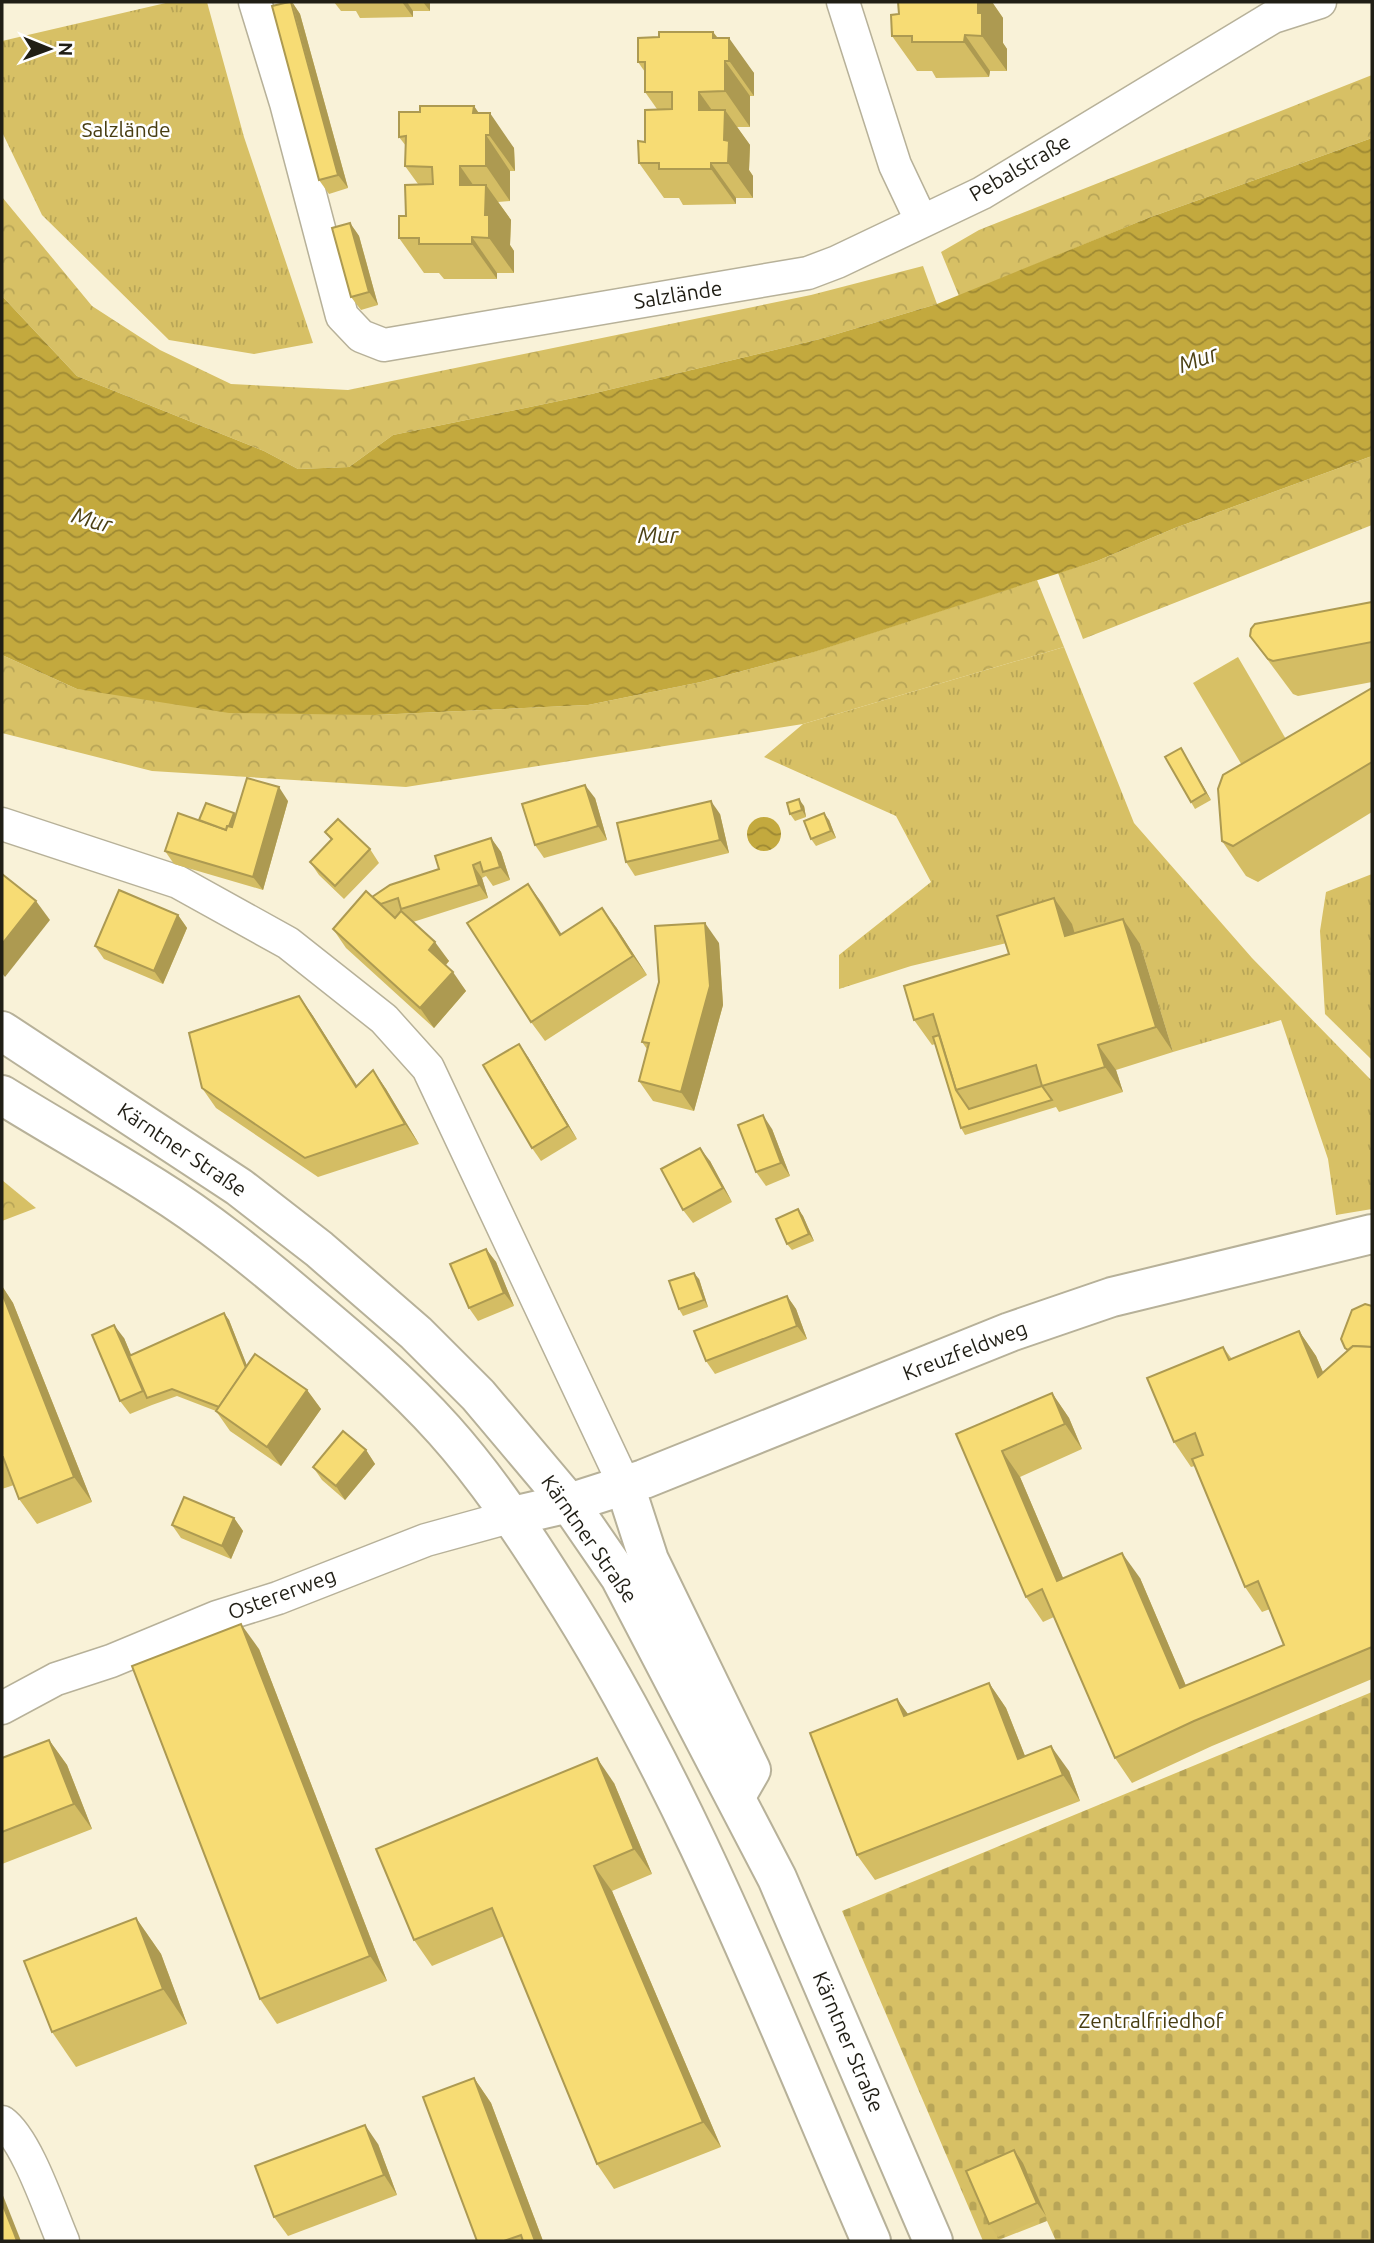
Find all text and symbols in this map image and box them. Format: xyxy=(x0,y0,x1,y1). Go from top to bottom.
north arrow xyxy=(14,14,84,84)
text: N xyxy=(55,42,77,57)
park label: Salzlände xyxy=(81,117,171,141)
street label: Pebalstraße xyxy=(965,129,1074,206)
street label: Salzlände xyxy=(632,275,724,313)
water label: Mur xyxy=(1175,340,1222,377)
water label: Mur xyxy=(69,502,116,537)
water label: Mur xyxy=(638,522,680,547)
street label: Kärntner Straße xyxy=(114,1097,252,1201)
street label: Kreuzfeldweg xyxy=(899,1315,1030,1385)
street label: Kärntner Straße xyxy=(537,1470,643,1607)
street label: Ostererweg xyxy=(224,1562,339,1624)
street label: Kärntner Straße xyxy=(808,1968,889,2116)
park label: Zentralfriedhof xyxy=(1078,2008,1225,2032)

